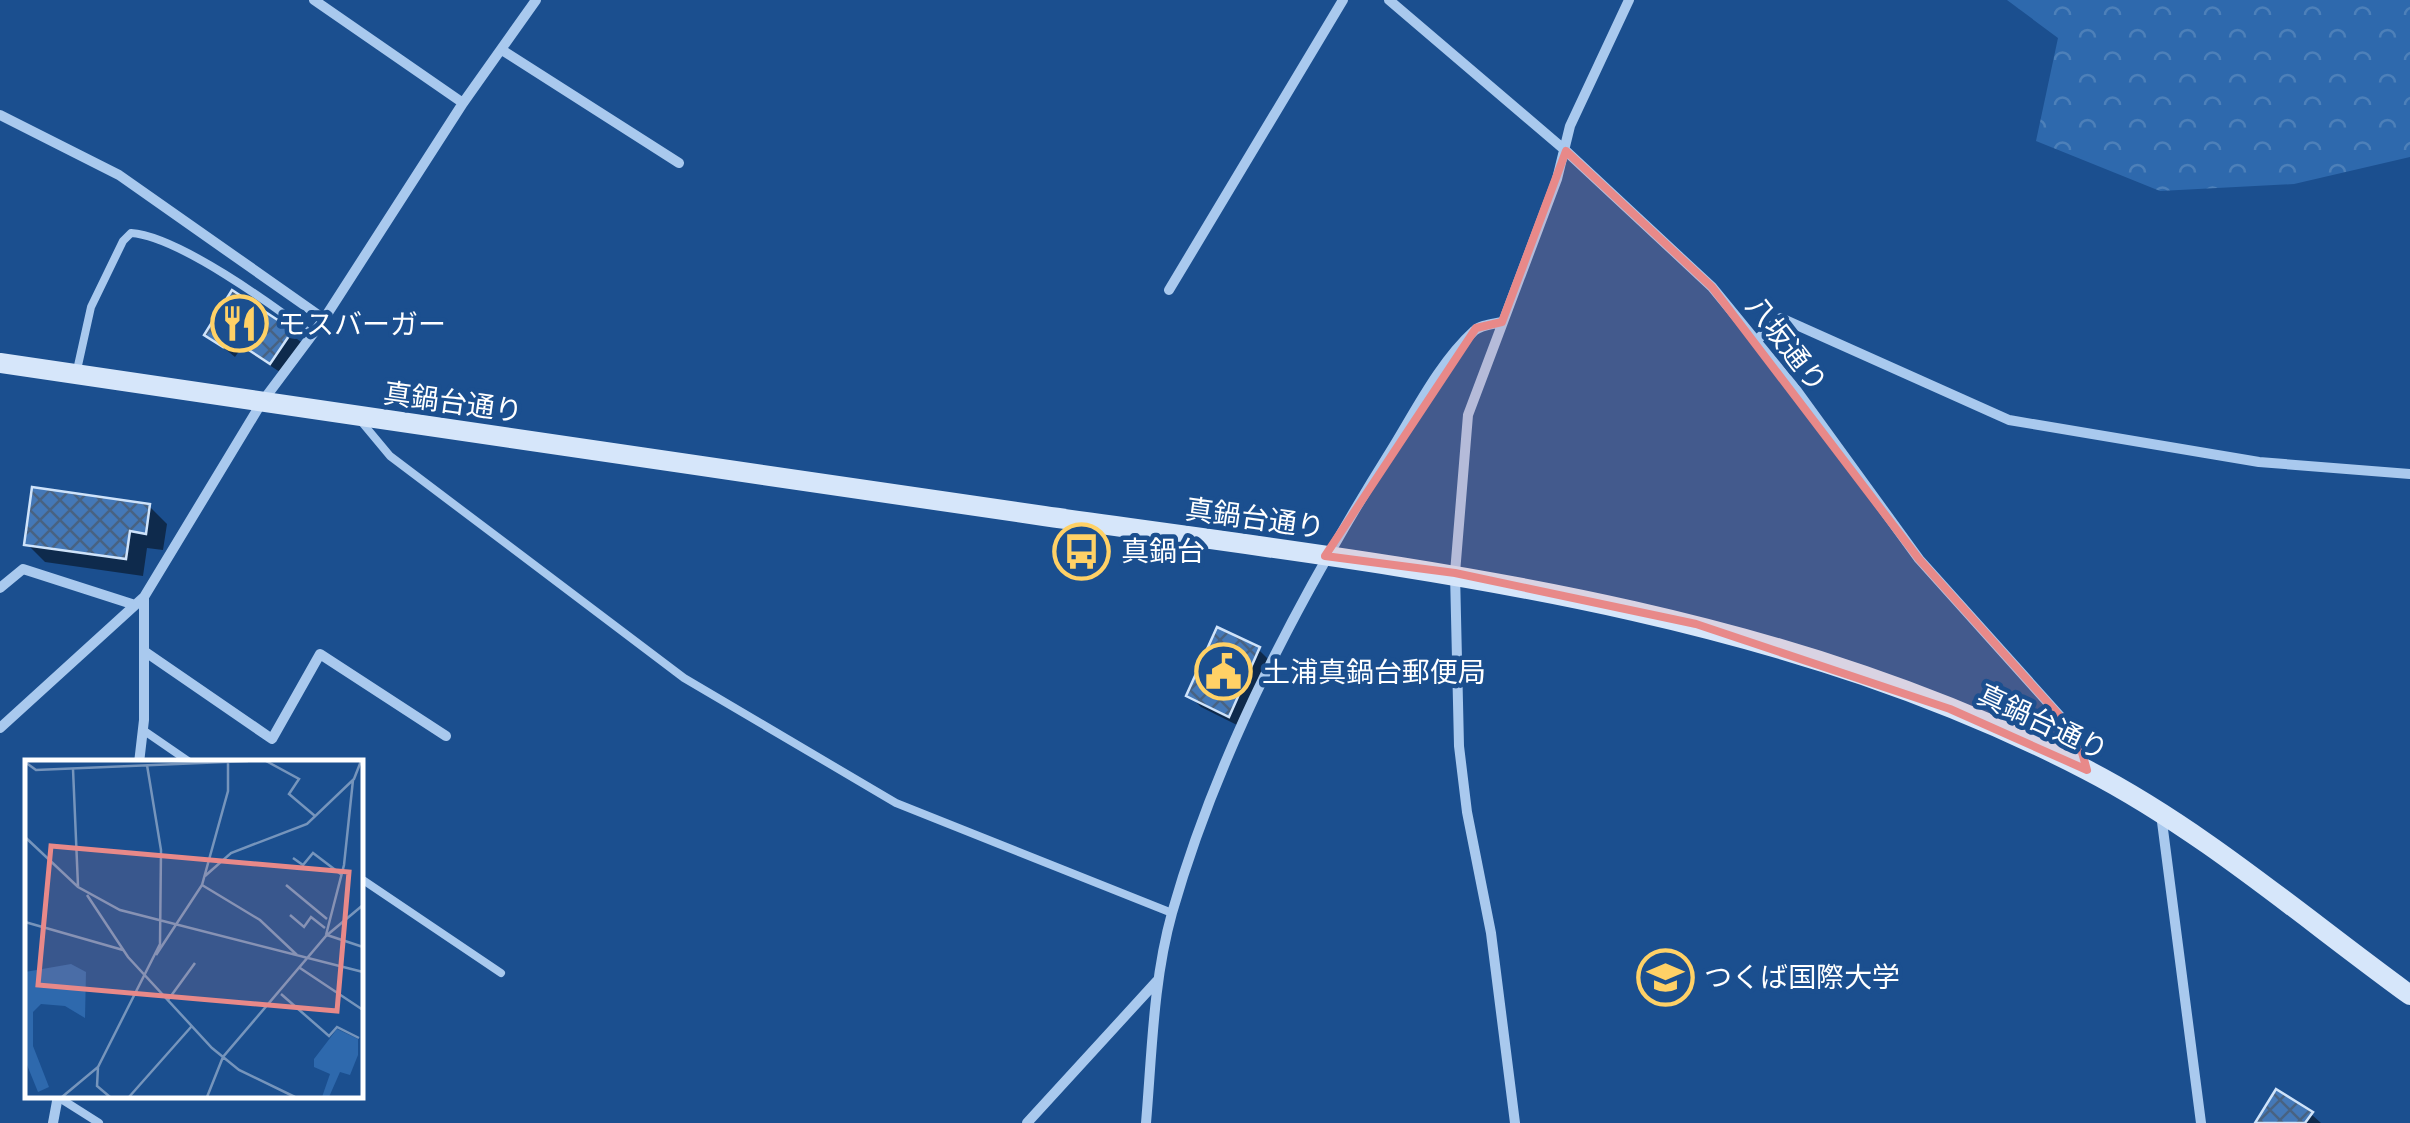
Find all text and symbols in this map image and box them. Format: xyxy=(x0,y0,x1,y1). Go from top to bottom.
street label: 八坂通り xyxy=(1736,288,1836,401)
restaurant icon: モスバーガー xyxy=(209,294,269,354)
place label: モスバーガー xyxy=(278,305,446,345)
street label: 真鍋台通り xyxy=(381,373,525,433)
street label: 真鍋台通り xyxy=(1183,489,1327,549)
bus stop icon: 真鍋台 xyxy=(1052,521,1112,581)
place label: 真鍋台 xyxy=(1121,532,1205,572)
public building icon: 土浦真鍋台郵便局 xyxy=(1193,642,1253,702)
place label: 土浦真鍋台郵便局 xyxy=(1262,653,1486,693)
street label: 真鍋台通り xyxy=(1971,675,2114,771)
inset map xyxy=(25,760,362,1098)
school or university icon: つくば国際大学 xyxy=(1635,947,1695,1007)
place label: つくば国際大学 xyxy=(1704,958,1900,998)

